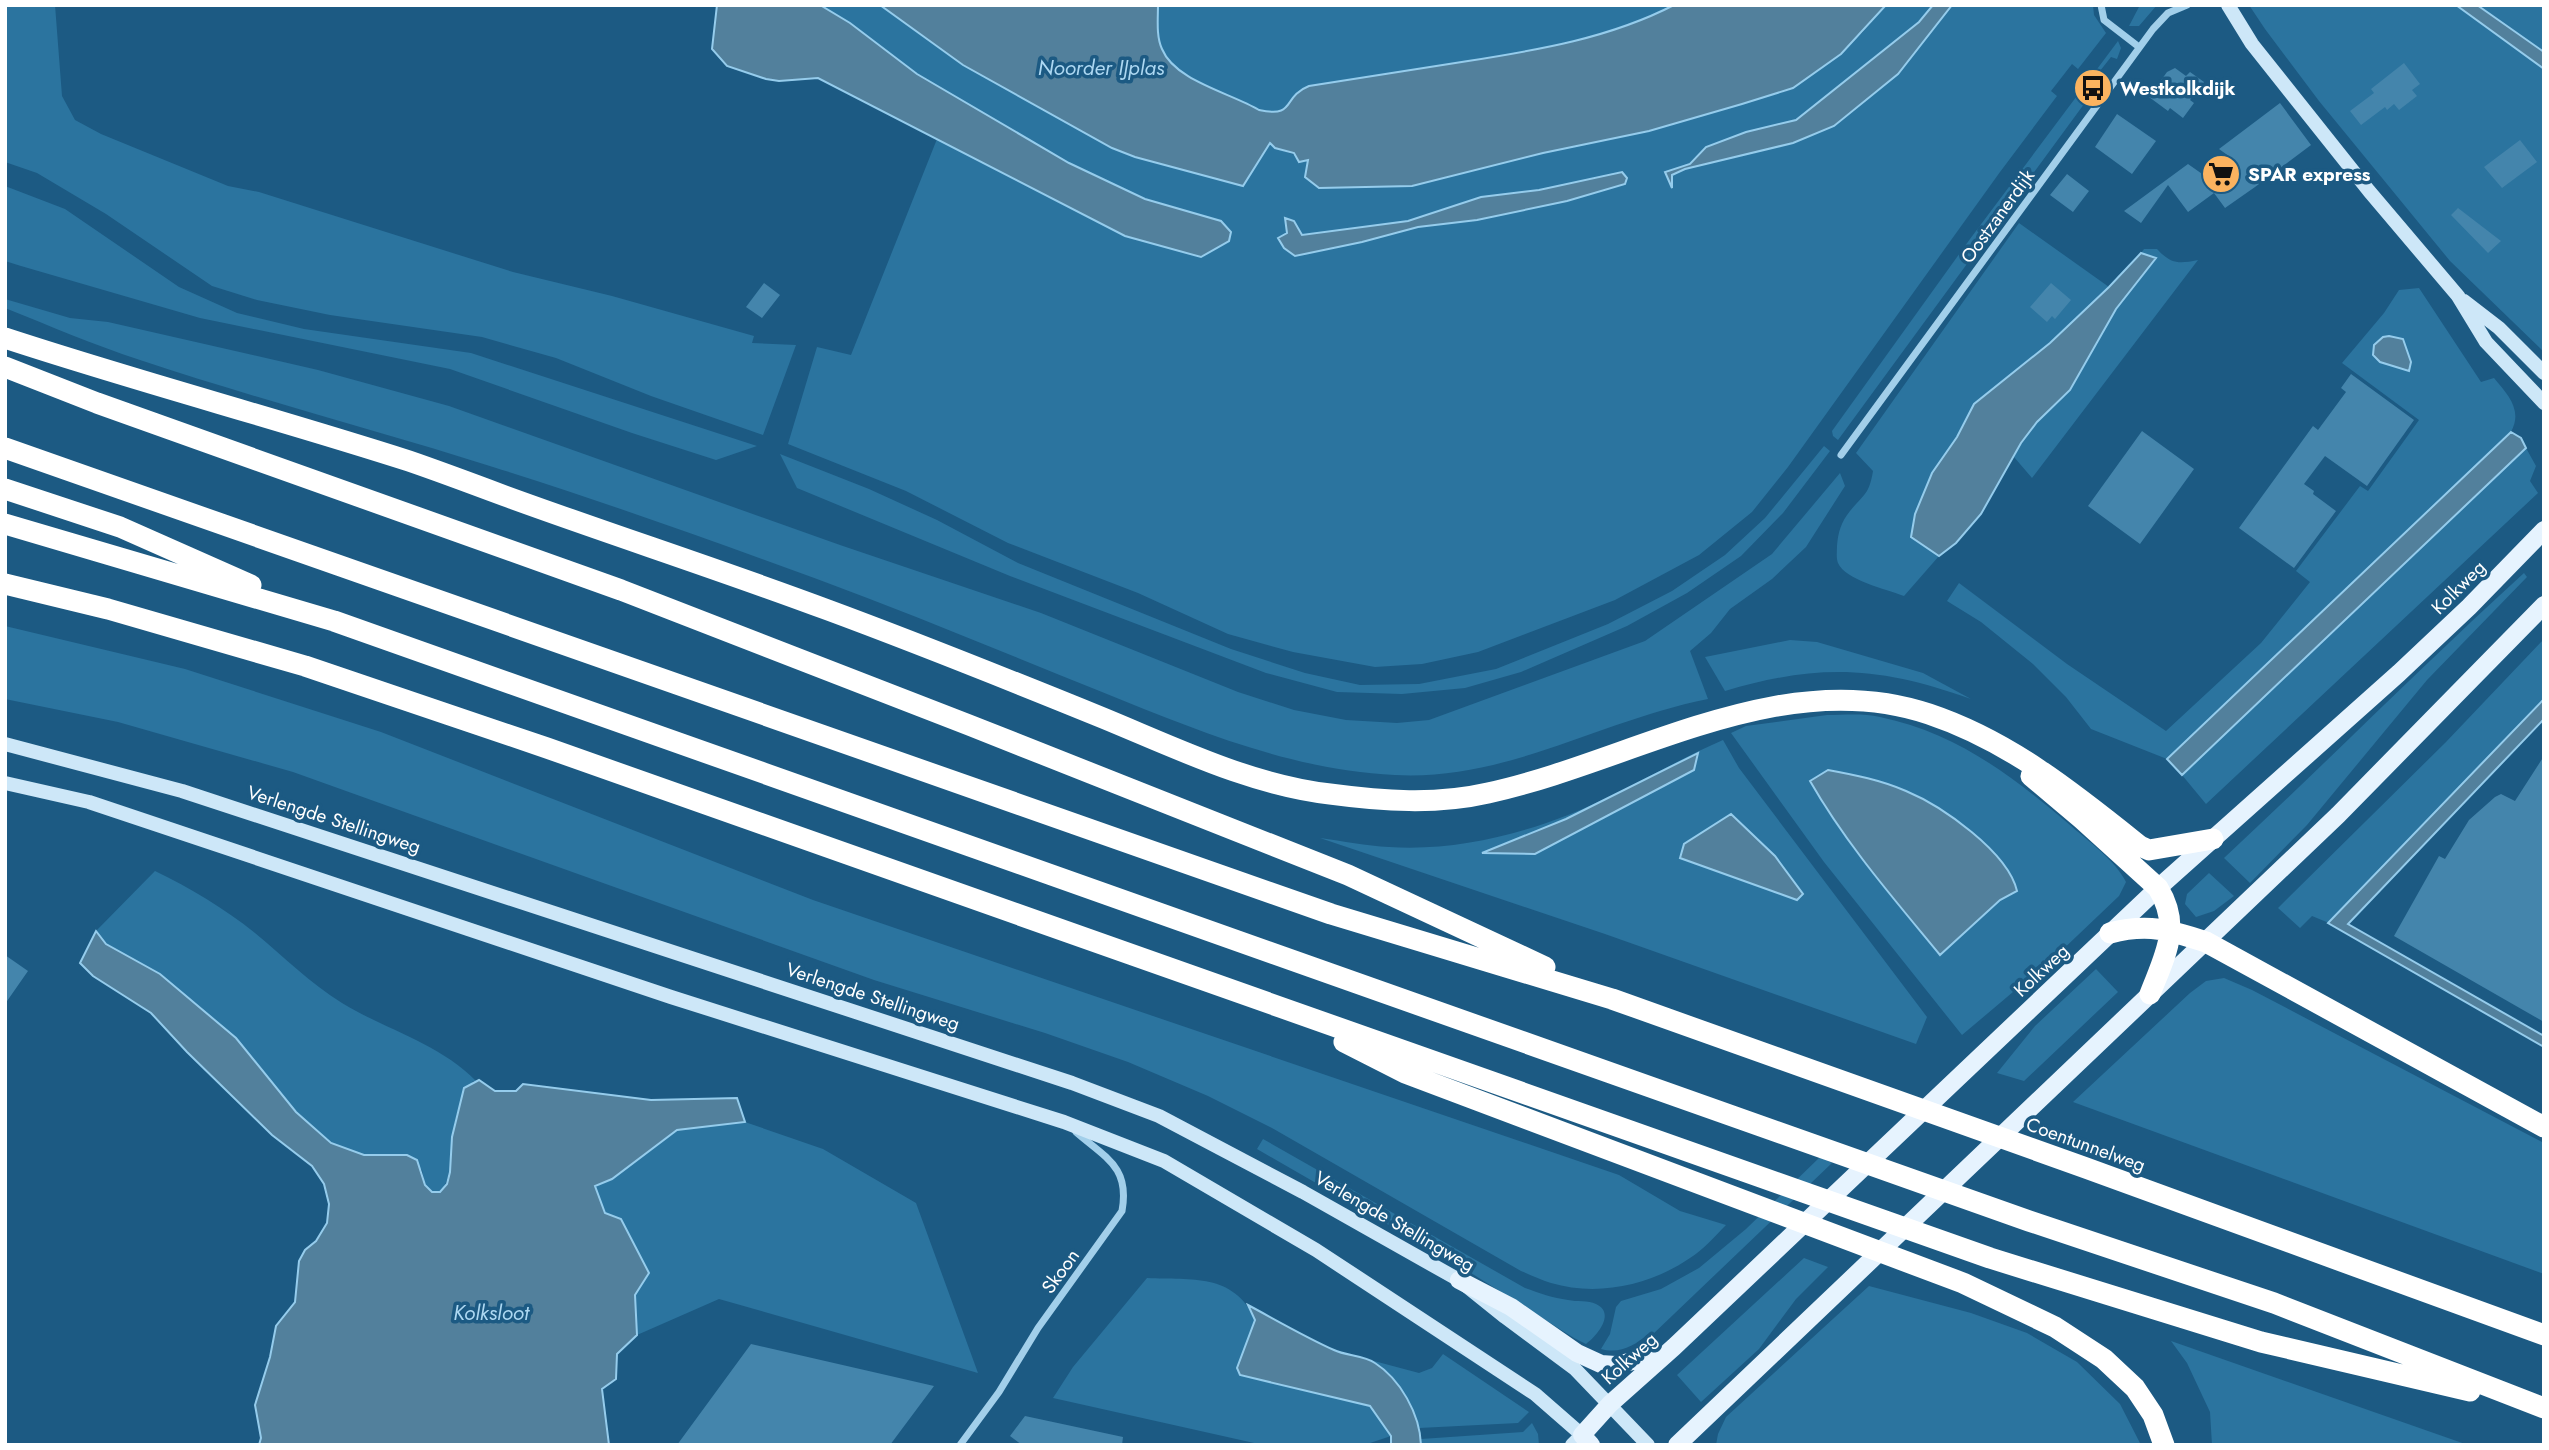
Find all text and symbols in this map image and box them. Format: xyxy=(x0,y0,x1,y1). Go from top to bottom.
water label: Noorder IJplas xyxy=(1038,53,1165,83)
bus stop icon: Westkolkdijk xyxy=(2072,67,2114,109)
place label: Westkolkdijk xyxy=(2120,75,2235,102)
supermarket icon: SPAR express xyxy=(2200,153,2242,195)
place label: SPAR express xyxy=(2248,161,2371,188)
street label: Oostzanerdijk xyxy=(1954,163,2041,269)
street label: Kolkweg xyxy=(2425,554,2492,621)
street label: Verlengde Stellingweg xyxy=(244,779,424,860)
street label: Kolkweg xyxy=(2008,938,2075,1003)
street label: Verlengde Stellingweg xyxy=(783,956,963,1037)
street label: Coentunnelweg xyxy=(2022,1110,2149,1179)
street label: Verlengde Stellingweg xyxy=(1310,1164,1480,1278)
street label: Skoon xyxy=(1035,1243,1086,1299)
water label: Kolksloot xyxy=(453,1298,530,1328)
street label: Kolkweg xyxy=(1595,1326,1663,1391)

